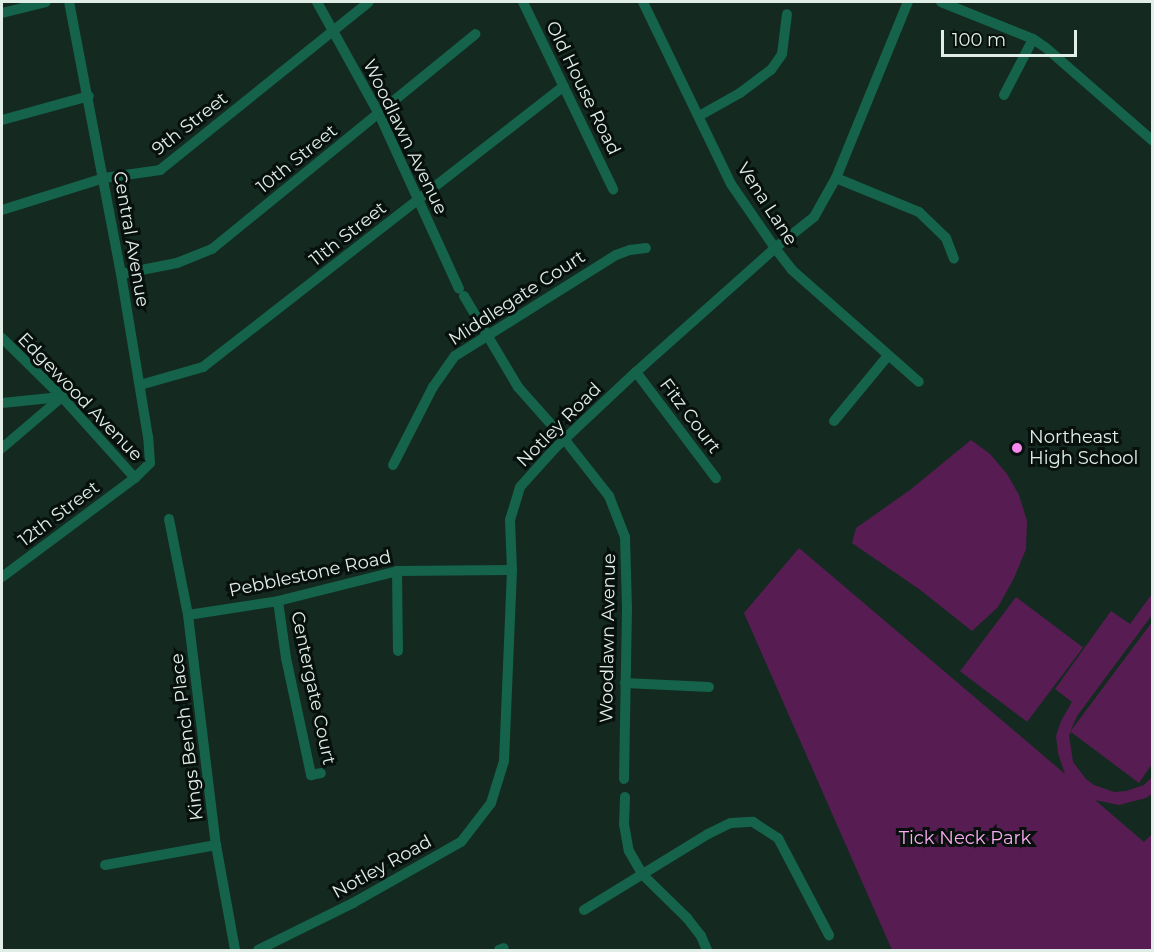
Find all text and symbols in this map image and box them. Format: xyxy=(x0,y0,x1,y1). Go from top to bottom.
street label: Old House Road xyxy=(541,18,625,158)
scale bar xyxy=(944,18,1080,56)
text: 100 m xyxy=(952,29,1006,51)
street label: Woodlawn Avenue xyxy=(358,56,452,218)
street label: 9th Street xyxy=(148,88,232,160)
street label: 10th Street xyxy=(252,120,342,198)
street label: Vena Lane xyxy=(732,159,802,249)
street label: Central Avenue xyxy=(108,170,154,308)
street label: 11th Street xyxy=(305,197,391,271)
street label: Middlegate Court xyxy=(445,246,589,350)
street label: Edgewood Avenue xyxy=(13,328,147,466)
street label: Fitz Court xyxy=(655,374,725,458)
street label: Notley Road xyxy=(512,378,606,472)
place label: Northeast High School xyxy=(1029,427,1138,470)
marker: Northeast High School xyxy=(1010,441,1024,455)
street label: 12th Street xyxy=(14,477,104,551)
street label: Pebblestone Road xyxy=(227,546,393,602)
street label: Woodlawn Avenue xyxy=(596,553,620,723)
street label: Centergate Court xyxy=(286,609,340,767)
street label: Kings Bench Place xyxy=(166,652,208,822)
park label: Tick Neck Park xyxy=(899,827,1031,849)
street label: Notley Road xyxy=(329,831,435,903)

